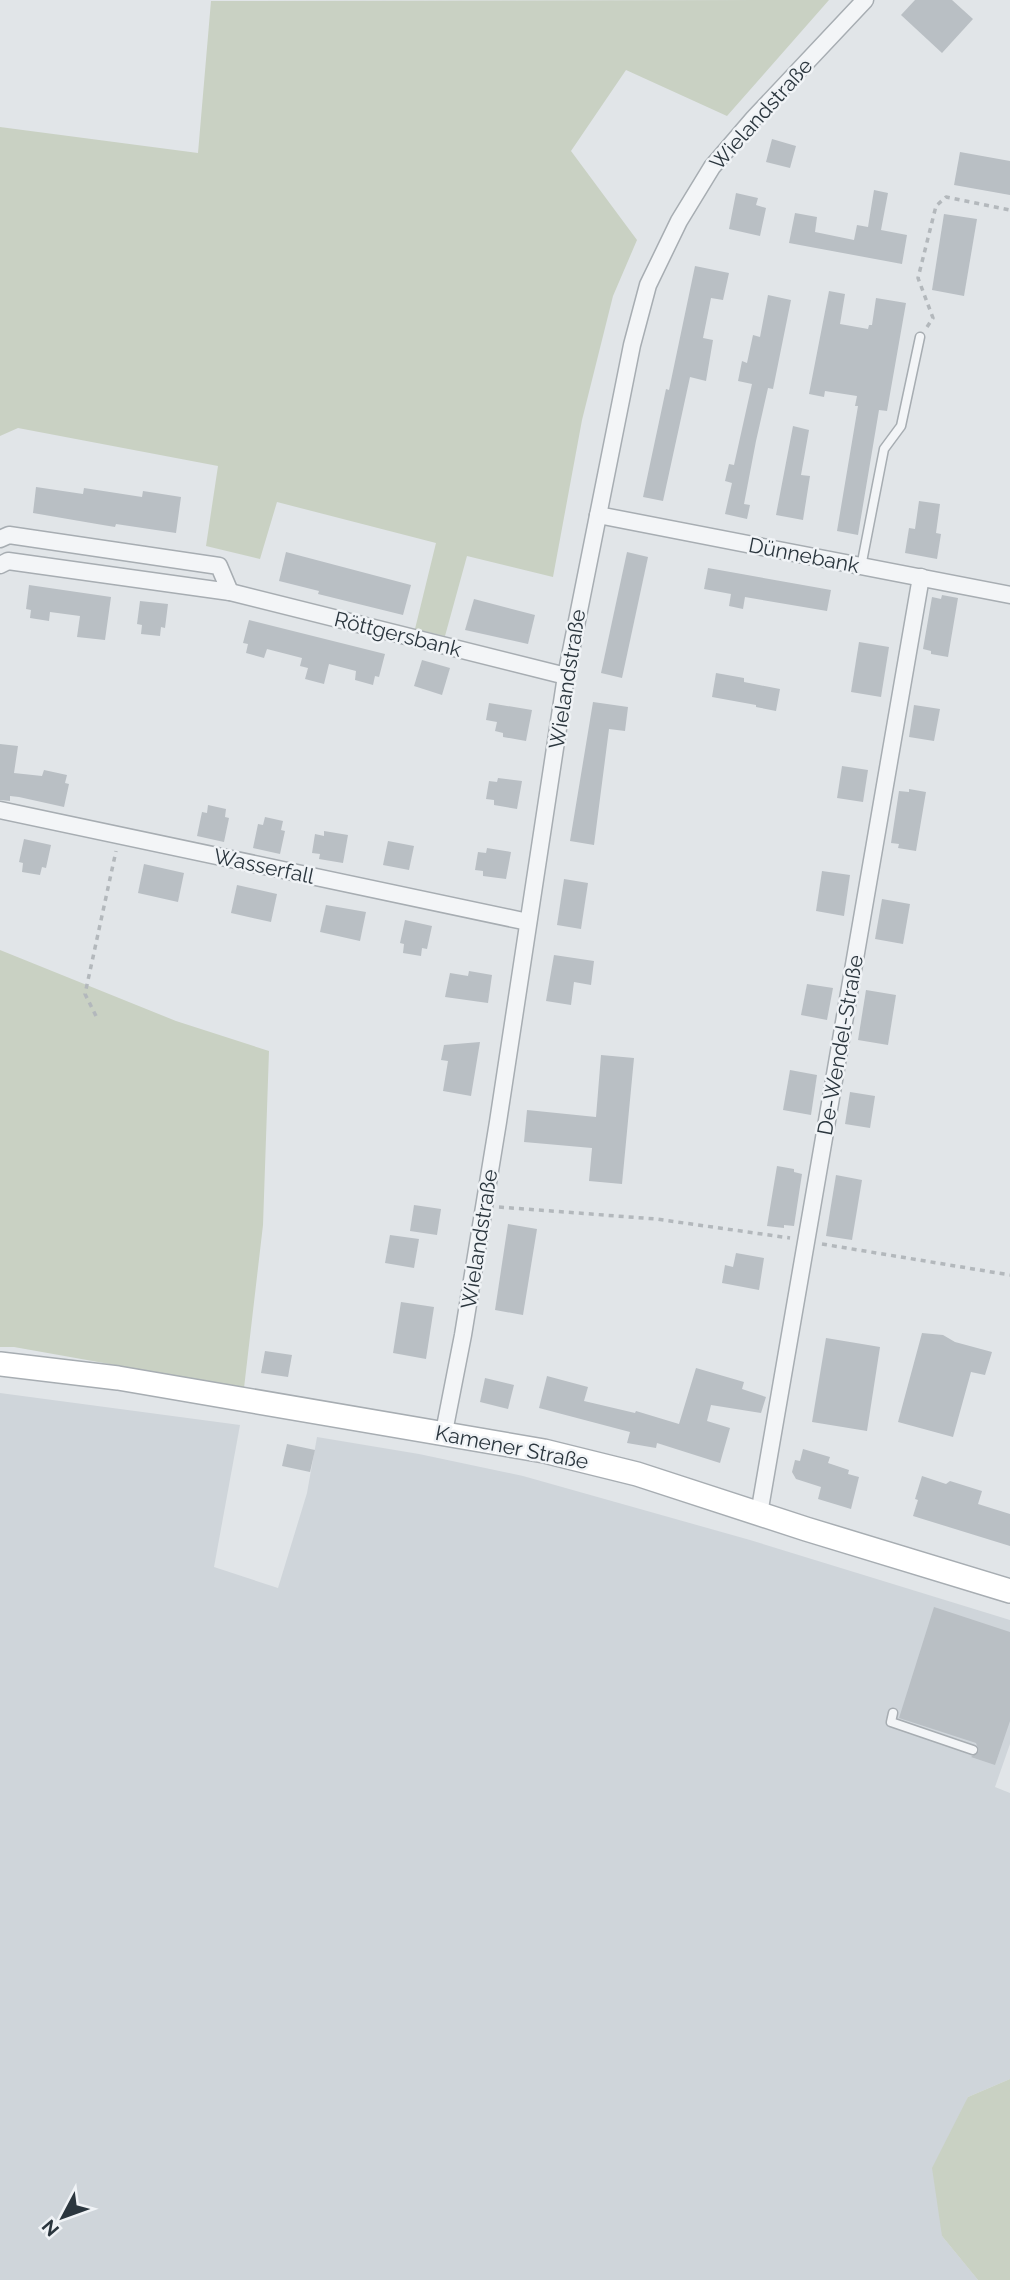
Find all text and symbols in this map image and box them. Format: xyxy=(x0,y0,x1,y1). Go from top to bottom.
street label: Wielandstraße xyxy=(704,53,818,175)
street label: Dünnebank xyxy=(747,532,861,578)
street label: Röttgersbank xyxy=(332,606,464,662)
street label: Wielandstraße xyxy=(544,607,590,751)
street label: Wasserfall xyxy=(211,843,317,889)
street label: De-Wendel-Straße xyxy=(812,953,868,1137)
street label: Wielandstraße xyxy=(456,1167,502,1311)
street label: Kamener Straße xyxy=(433,1420,591,1474)
north arrow xyxy=(28,2182,98,2252)
text: N xyxy=(37,2215,63,2241)

